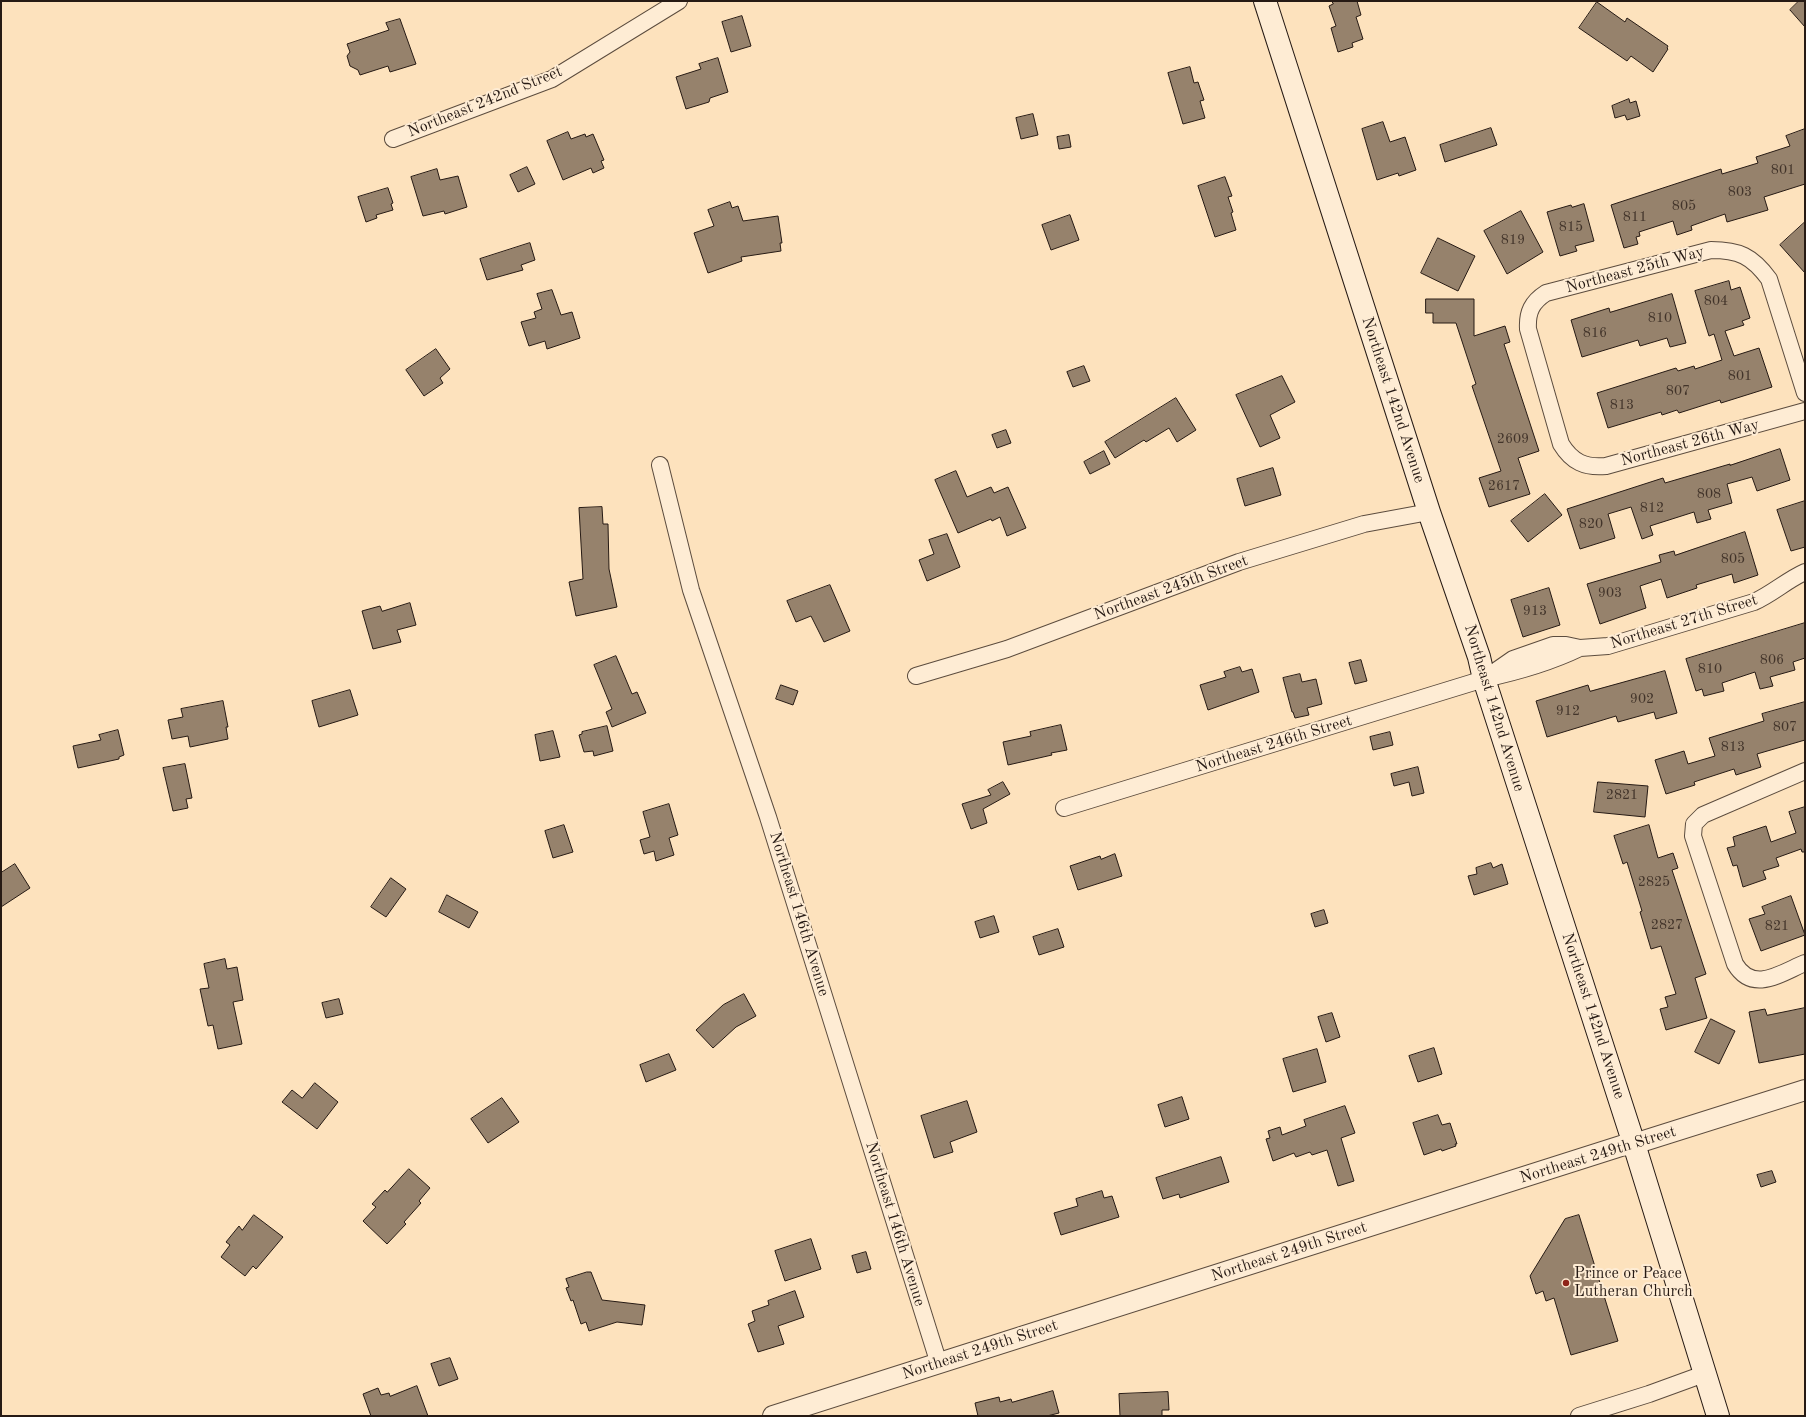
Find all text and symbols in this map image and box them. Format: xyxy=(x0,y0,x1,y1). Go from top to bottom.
street label: Northeast 242nd Street xyxy=(405,62,565,142)
house number: 801 xyxy=(1771,162,1795,178)
house number: 803 xyxy=(1728,184,1752,200)
house number: 805 xyxy=(1672,198,1696,214)
house number: 811 xyxy=(1623,209,1647,225)
house number: 815 xyxy=(1559,219,1583,235)
house number: 819 xyxy=(1501,232,1525,248)
street label: Northeast 25th Way xyxy=(1564,242,1706,298)
house number: 804 xyxy=(1704,293,1728,309)
house number: 810 xyxy=(1648,310,1672,326)
street label: Northeast 142nd Avenue xyxy=(1357,315,1429,485)
house number: 816 xyxy=(1583,325,1607,341)
house number: 801 xyxy=(1728,368,1752,384)
house number: 807 xyxy=(1666,383,1690,399)
house number: 813 xyxy=(1610,397,1634,413)
street label: Northeast 26th Way xyxy=(1619,415,1761,471)
house number: 2609 xyxy=(1497,431,1529,447)
house number: 2617 xyxy=(1488,478,1520,494)
house number: 808 xyxy=(1697,486,1721,502)
house number: 812 xyxy=(1640,500,1664,516)
house number: 820 xyxy=(1579,516,1603,532)
street label: Northeast 245th Street xyxy=(1091,551,1251,625)
house number: 805 xyxy=(1721,551,1745,567)
house number: 903 xyxy=(1598,585,1622,601)
street label: Northeast 27th Street xyxy=(1608,590,1760,654)
house number: 913 xyxy=(1523,603,1547,619)
street label: Northeast 142nd Avenue xyxy=(1459,622,1529,794)
house number: 806 xyxy=(1760,652,1784,668)
house number: 810 xyxy=(1698,661,1722,677)
house number: 902 xyxy=(1630,691,1654,707)
house number: 912 xyxy=(1556,703,1580,719)
street label: Northeast 246th Street xyxy=(1194,711,1354,777)
house number: 807 xyxy=(1773,719,1797,735)
house number: 813 xyxy=(1721,739,1745,755)
house number: 2821 xyxy=(1606,787,1638,803)
street label: Northeast 146th Avenue xyxy=(765,830,833,998)
house number: 2825 xyxy=(1638,874,1670,890)
house number: 2827 xyxy=(1651,917,1683,933)
house number: 821 xyxy=(1765,918,1789,934)
street label: Northeast 142nd Avenue xyxy=(1557,931,1629,1101)
street label: Northeast 249th Street xyxy=(1518,1122,1678,1188)
street label: Northeast 146th Avenue xyxy=(861,1140,929,1308)
street label: Northeast 249th Street xyxy=(1209,1218,1369,1286)
place label: Prince or Peace Lutheran Church xyxy=(1574,1264,1693,1302)
marker: Prince or Peace Lutheran Church xyxy=(1561,1278,1571,1288)
street label: Northeast 249th Street xyxy=(900,1316,1060,1384)

